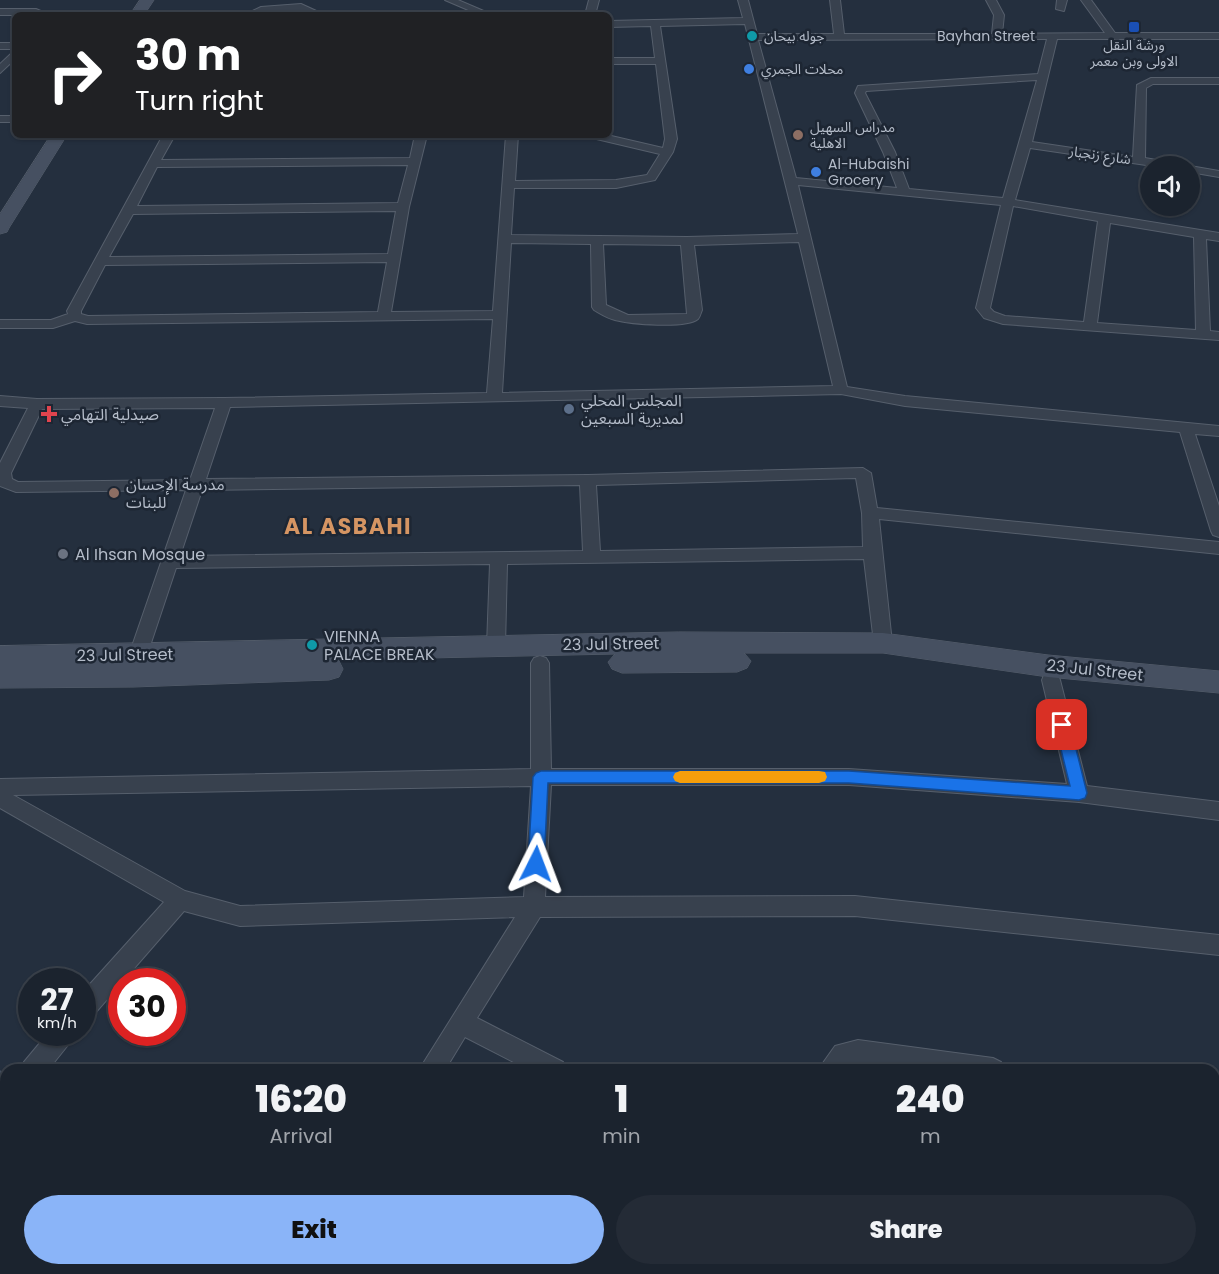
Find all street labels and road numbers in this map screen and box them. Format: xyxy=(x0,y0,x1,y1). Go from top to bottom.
street label: Bayhan Street xyxy=(937,26,1035,46)
street label: شارع زنجبار xyxy=(1067,141,1132,170)
street label: 23 Jul Street xyxy=(562,632,660,656)
street label: 23 Jul Street xyxy=(76,643,174,667)
street label: 23 Jul Street xyxy=(1046,654,1144,687)

